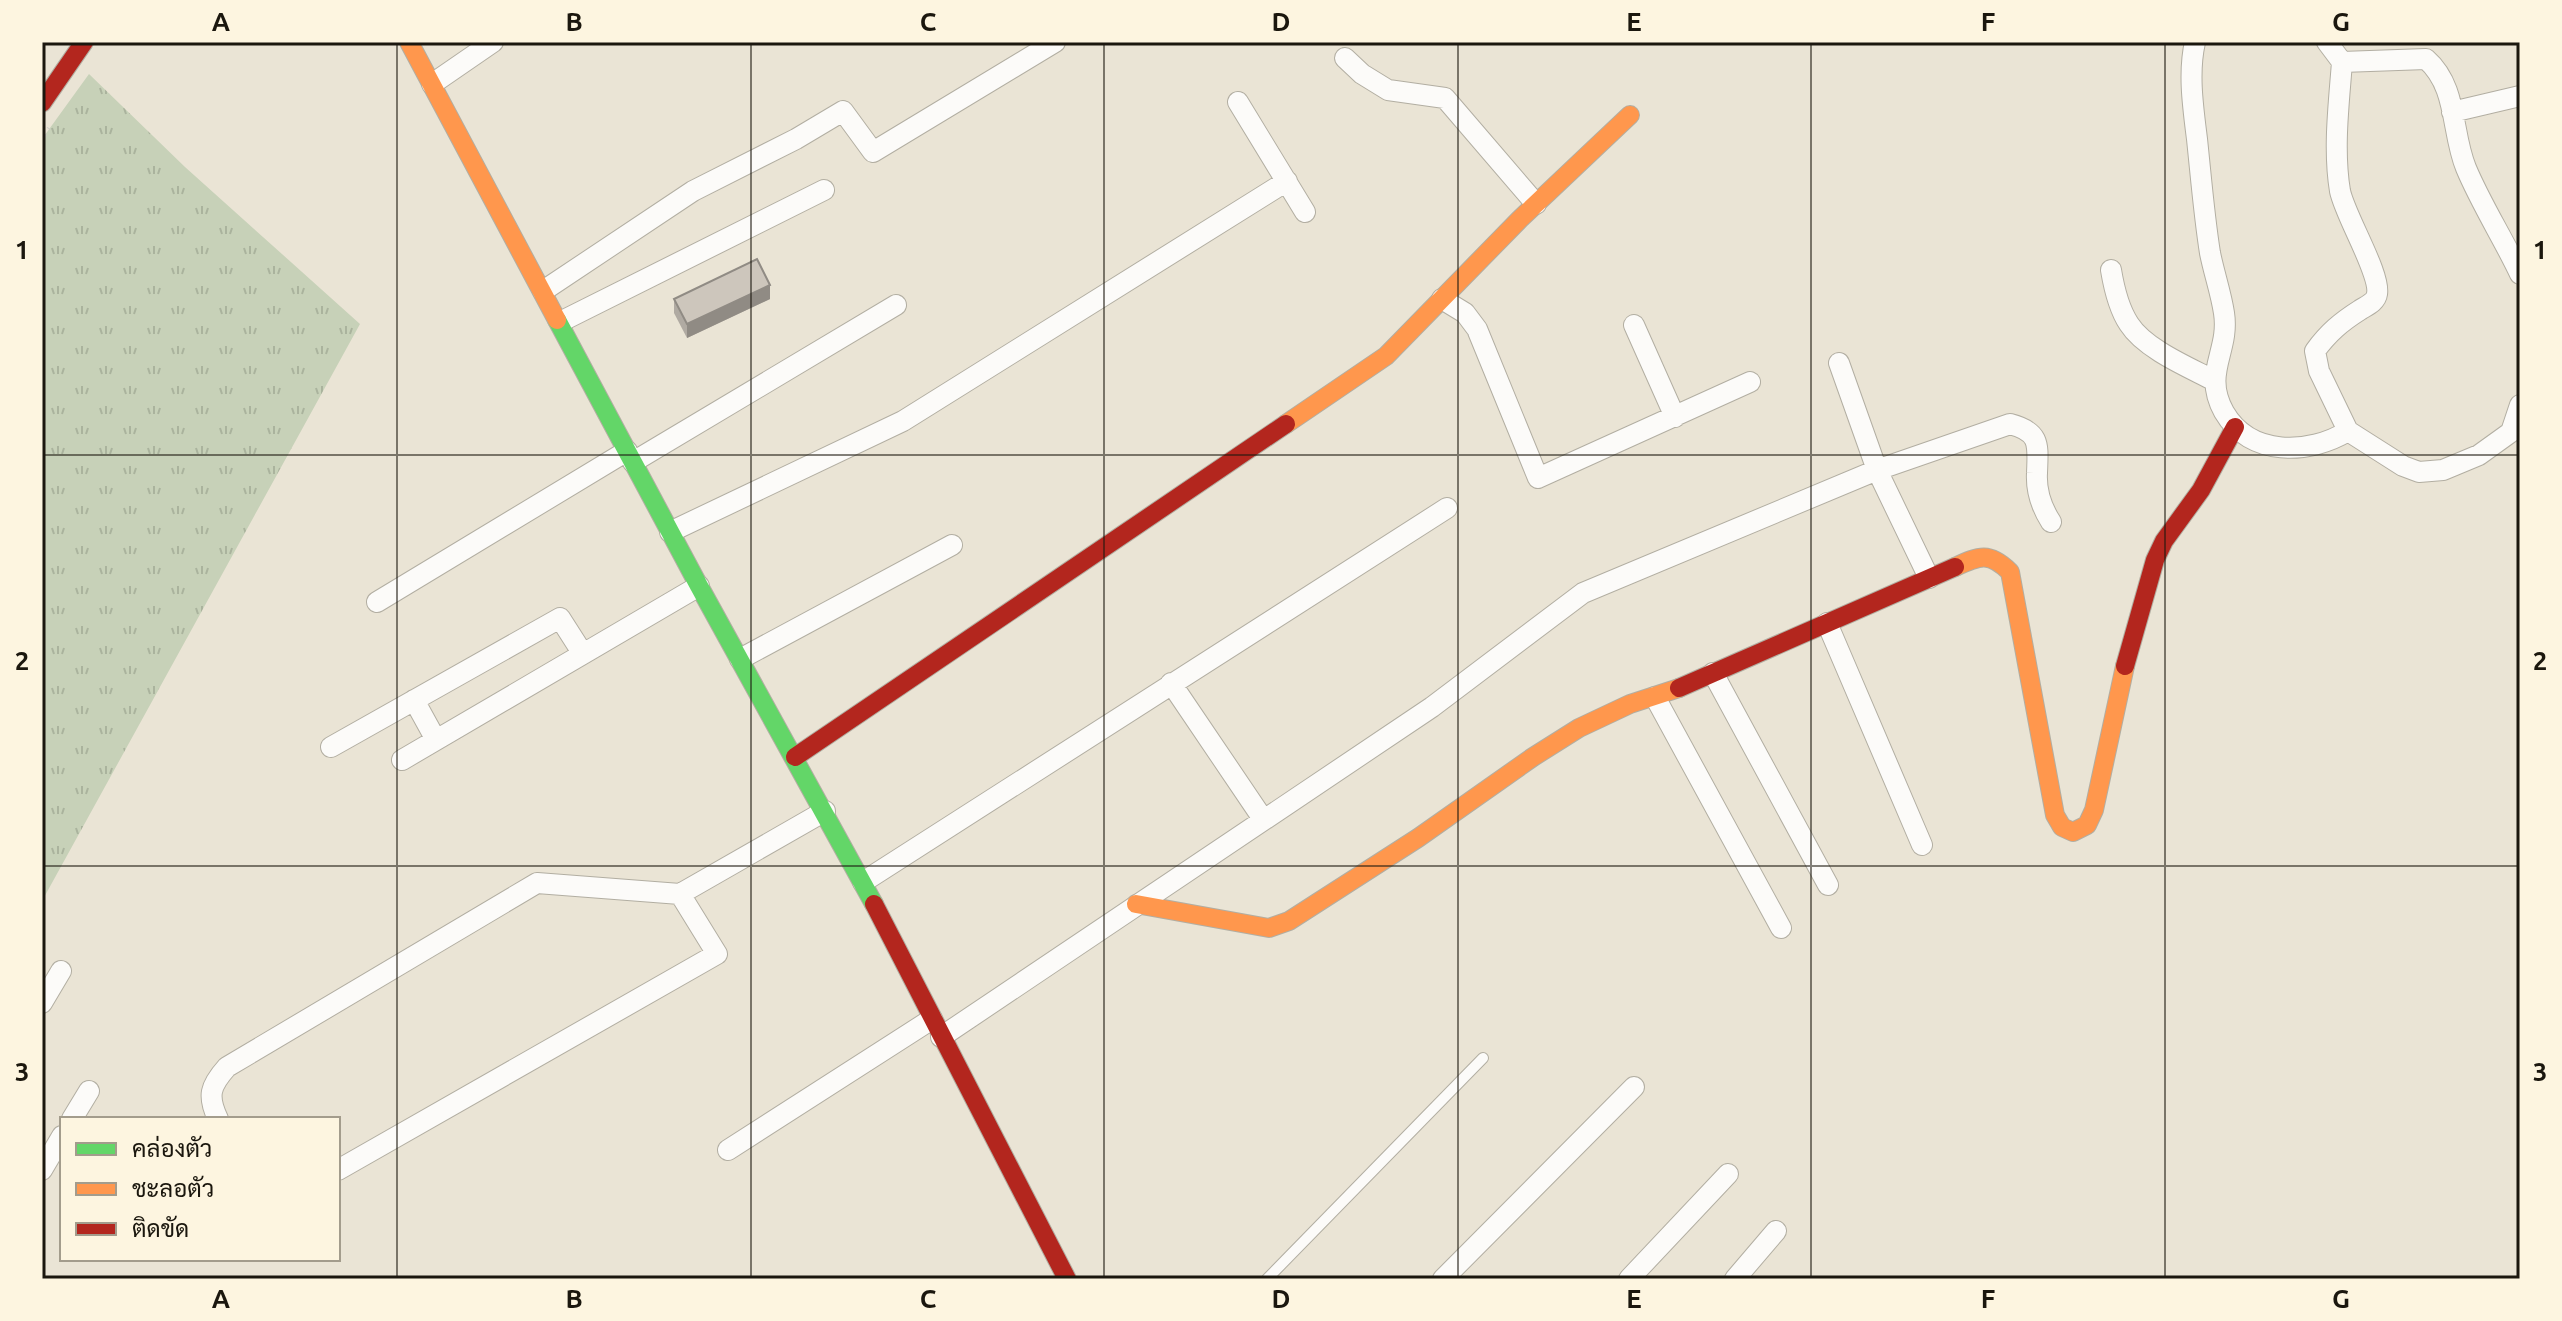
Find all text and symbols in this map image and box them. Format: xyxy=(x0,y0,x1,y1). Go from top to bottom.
text: A xyxy=(212,7,231,36)
text: B xyxy=(565,7,583,36)
text: C xyxy=(920,7,937,36)
text: D xyxy=(1272,7,1290,36)
text: E xyxy=(1626,7,1642,36)
text: F xyxy=(1981,7,1995,36)
text: G xyxy=(2332,7,2350,36)
text: 1 xyxy=(15,235,29,264)
text: 1 xyxy=(2533,235,2547,264)
text: 2 xyxy=(15,646,29,675)
text: 2 xyxy=(2533,646,2547,675)
text: 3 xyxy=(15,1057,29,1086)
text: 3 xyxy=(2533,1057,2547,1086)
legend xyxy=(60,1117,340,1261)
text: คล่องตัว xyxy=(132,1135,212,1162)
text: ชะลอตัว xyxy=(132,1175,214,1202)
text: ติดขัด xyxy=(132,1215,189,1242)
text: A xyxy=(212,1284,231,1313)
text: B xyxy=(565,1284,583,1313)
text: C xyxy=(920,1284,937,1313)
text: D xyxy=(1272,1284,1290,1313)
text: E xyxy=(1626,1284,1642,1313)
text: F xyxy=(1981,1284,1995,1313)
text: G xyxy=(2332,1284,2350,1313)

